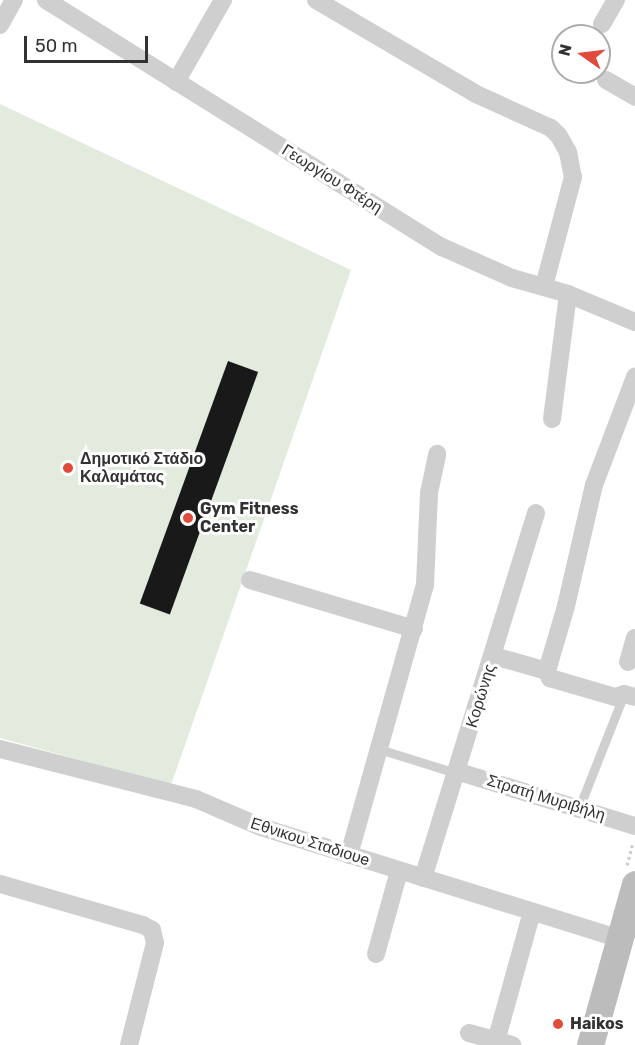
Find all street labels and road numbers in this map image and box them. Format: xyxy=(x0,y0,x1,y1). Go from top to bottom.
street label: Γεωργίου Φτέρη xyxy=(278,140,386,218)
street label: Κορώνης xyxy=(462,662,500,730)
street label: Στρατή Μυριβήλη xyxy=(485,771,607,825)
street label: Εθνικου Σταδιουe xyxy=(248,814,372,870)

